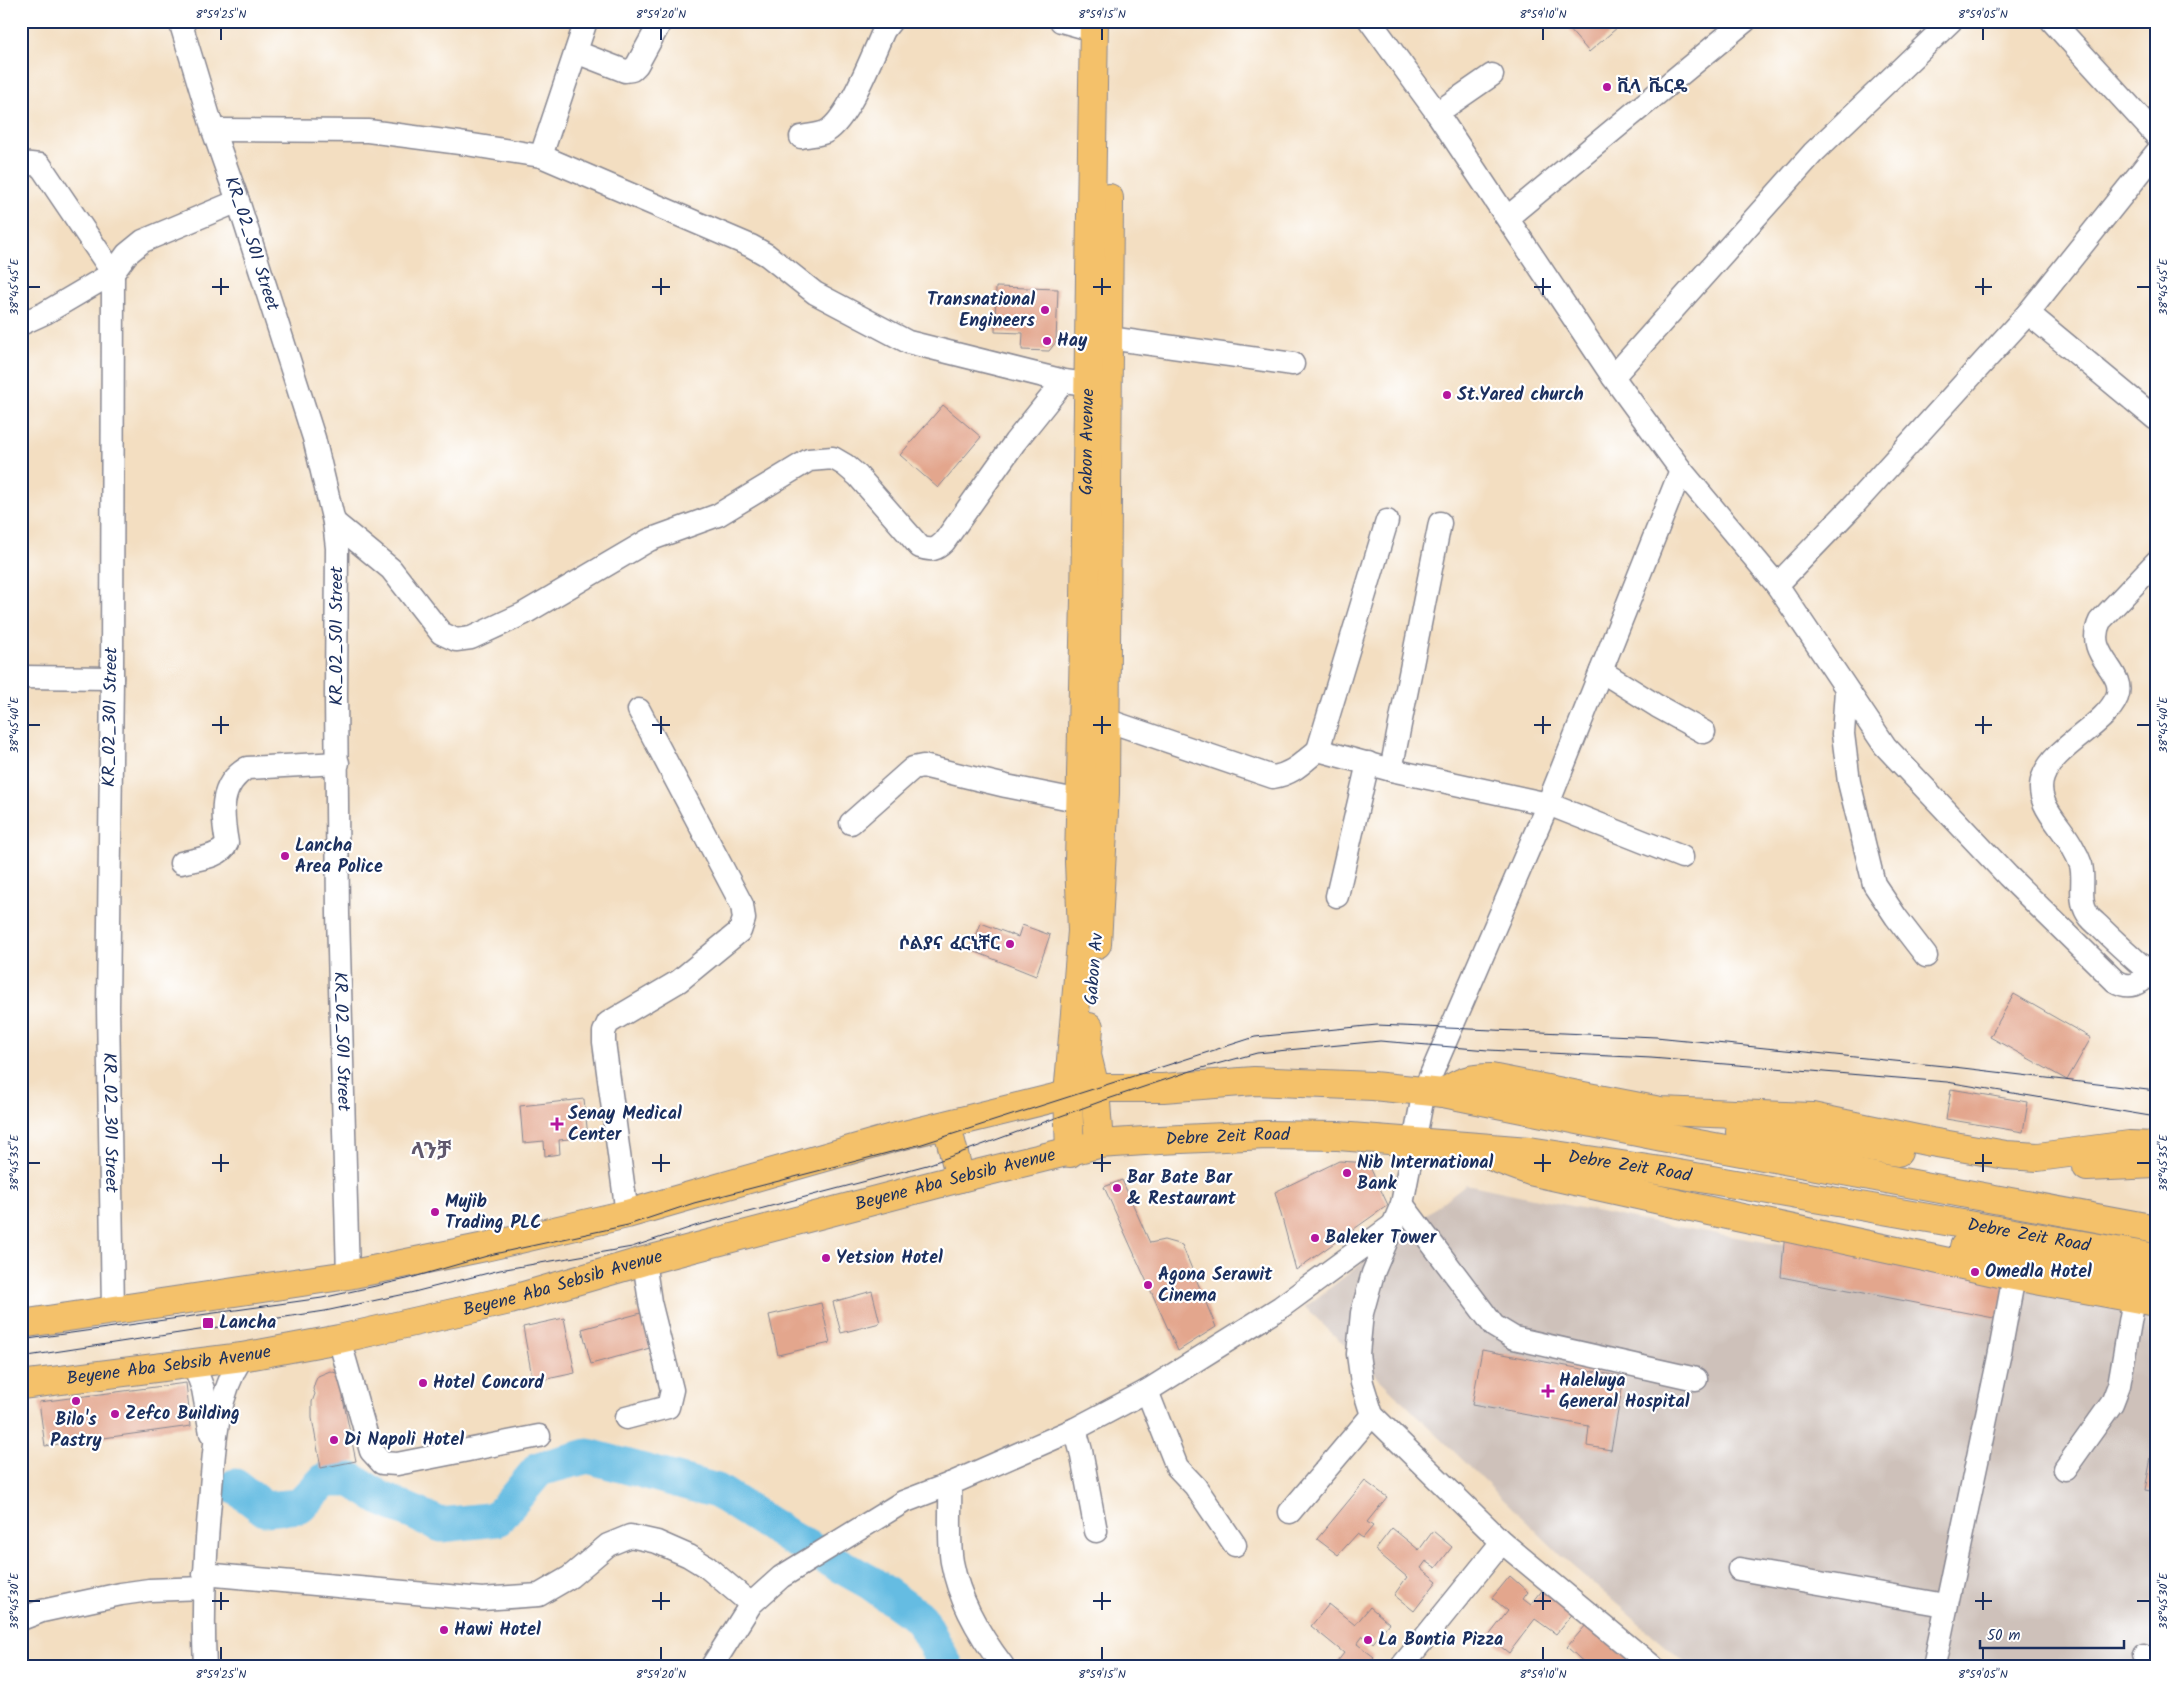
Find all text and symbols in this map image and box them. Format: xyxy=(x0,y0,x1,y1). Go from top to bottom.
text: 8°59'25"N xyxy=(196,5,246,24)
text: 8°59'20"N xyxy=(636,5,686,24)
text: 8°59'15"N xyxy=(1078,5,1126,24)
text: 8°59'10"N xyxy=(1519,5,1567,24)
text: 8°59'05"N xyxy=(1958,5,2008,24)
place label: ቪላ ቬርዴ xyxy=(1617,73,1688,102)
marker: ቪላ ቬርዴ xyxy=(1601,81,1613,93)
street label: KR_02_501 Street xyxy=(216,173,287,316)
text: 38°45'45"E xyxy=(5,258,24,316)
text: 38°45'45"E xyxy=(2154,258,2173,316)
place label: Transnational Engineers xyxy=(927,286,1036,336)
marker: Transnational Engineers xyxy=(1039,304,1051,316)
place label: Hay xyxy=(1057,327,1088,356)
marker: Hay xyxy=(1041,335,1053,347)
place label: St.Yared church xyxy=(1457,381,1584,410)
street label: Gabon Avenue xyxy=(1072,388,1103,495)
marker: St.Yared church xyxy=(1441,389,1453,401)
street label: KR_02_501 Street xyxy=(323,565,352,706)
street label: KR_02_301 Street xyxy=(95,646,127,787)
text: 38°45'40"E xyxy=(5,696,24,753)
text: 38°45'40"E xyxy=(2154,696,2173,753)
place label: Lancha Area Police xyxy=(295,832,383,882)
marker: Lancha Area Police xyxy=(279,850,291,862)
place label: ሶልያና ፈርኒቸር xyxy=(899,930,1000,959)
street label: Gabon Av xyxy=(1077,931,1113,1006)
marker: ሶልያና ፈርኒቸር xyxy=(1004,938,1016,950)
street label: KR_02_501 Street xyxy=(325,971,358,1113)
street label: KR_02_301 Street xyxy=(94,1052,126,1194)
place label: Senay Medical Center xyxy=(568,1100,682,1150)
marker: Senay Medical Center xyxy=(550,1117,564,1131)
street label: Debre Zeit Road xyxy=(1165,1120,1291,1154)
text: 38°45'35"E xyxy=(5,1133,24,1192)
text: 38°45'35"E xyxy=(2154,1133,2173,1192)
district label: ላንቻ xyxy=(411,1135,451,1170)
street label: Beyene Aba Sebsib Avenue xyxy=(852,1141,1059,1219)
street label: Debre Zeit Road xyxy=(1566,1143,1695,1191)
place label: Nib International Bank xyxy=(1357,1149,1493,1199)
place label: Bar Bate Bar & Restaurant xyxy=(1127,1164,1237,1214)
marker: Nib International Bank xyxy=(1341,1167,1353,1179)
marker: Bar Bate Bar & Restaurant xyxy=(1111,1182,1123,1194)
place label: Mujib Trading PLC xyxy=(445,1188,541,1238)
marker: Mujib Trading PLC xyxy=(429,1206,441,1218)
street label: Debre Zeit Road xyxy=(1965,1211,2094,1261)
place label: Baleker Tower xyxy=(1325,1224,1438,1253)
marker: Baleker Tower xyxy=(1309,1232,1321,1244)
street label: Beyene Aba Sebsib Avenue xyxy=(460,1242,666,1325)
place label: Yetsion Hotel xyxy=(836,1244,943,1273)
marker: Yetsion Hotel xyxy=(820,1252,832,1264)
place label: Omedla Hotel xyxy=(1985,1258,2092,1287)
place label: Agona Serawit Cinema xyxy=(1158,1261,1273,1311)
marker: Omedla Hotel xyxy=(1969,1266,1981,1278)
marker: Agona Serawit Cinema xyxy=(1142,1279,1154,1291)
place label: Lancha xyxy=(219,1309,276,1338)
marker: Lancha xyxy=(201,1316,215,1330)
street label: Beyene Aba Sebsib Avenue xyxy=(65,1337,273,1394)
place label: Haleluya General Hospital xyxy=(1559,1367,1690,1417)
place label: Hotel Concord xyxy=(433,1369,544,1398)
marker: Hotel Concord xyxy=(417,1377,429,1389)
marker: Haleluya General Hospital xyxy=(1541,1384,1555,1398)
marker: Bilo's Pastry xyxy=(70,1395,82,1407)
place label: Zefco Building xyxy=(125,1400,240,1429)
place label: Bilo's Pastry xyxy=(50,1406,102,1456)
marker: Zefco Building xyxy=(109,1408,121,1420)
place label: Di Napoli Hotel xyxy=(344,1426,464,1455)
marker: Di Napoli Hotel xyxy=(328,1434,340,1446)
text: 38°45'30"E xyxy=(5,1572,24,1629)
text: 38°45'30"E xyxy=(2154,1572,2173,1629)
place label: Hawi Hotel xyxy=(454,1616,541,1645)
scale bar xyxy=(1980,1617,2123,1649)
marker: Hawi Hotel xyxy=(438,1624,450,1636)
text: 50 m xyxy=(1987,1624,2021,1648)
place label: La Bontia Pizza xyxy=(1378,1626,1503,1655)
marker: La Bontia Pizza xyxy=(1362,1634,1374,1646)
text: 8°59'25"N xyxy=(196,1665,246,1684)
text: 8°59'20"N xyxy=(636,1665,686,1684)
text: 8°59'15"N xyxy=(1078,1665,1126,1684)
text: 8°59'10"N xyxy=(1519,1665,1567,1684)
text: 8°59'05"N xyxy=(1958,1665,2008,1684)

